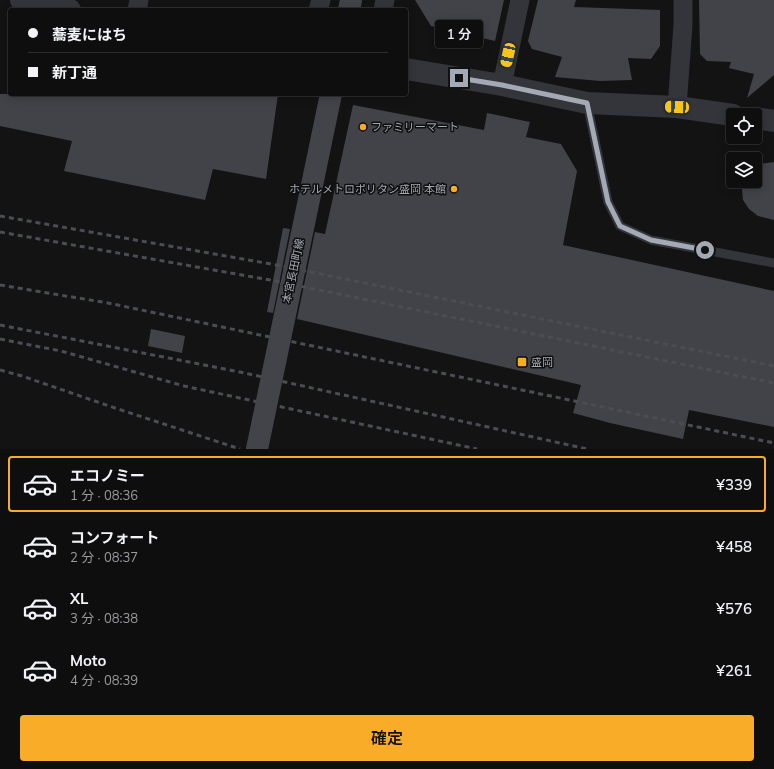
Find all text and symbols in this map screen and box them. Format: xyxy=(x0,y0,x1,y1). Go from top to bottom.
callout: 1 分 xyxy=(435,20,483,48)
text: 蕎麦にはち xyxy=(52,25,127,44)
text: 1 分 xyxy=(447,26,471,42)
car xyxy=(500,42,516,68)
text: 新丁通 xyxy=(52,63,97,82)
route end xyxy=(450,69,468,87)
car xyxy=(665,100,689,114)
map controls xyxy=(726,108,762,188)
button: locate xyxy=(726,108,762,144)
place label: ファミリーマート xyxy=(371,120,459,134)
marker: ファミリーマート xyxy=(358,122,368,132)
button: layers xyxy=(726,152,762,188)
place label: ホテルメトロポリタン盛岡 本館 xyxy=(289,182,446,196)
marker: ホテルメトロポリタン盛岡 本館 xyxy=(449,184,459,194)
street label: 本宮長田町線 xyxy=(279,237,307,305)
route start xyxy=(696,241,714,259)
place label: 盛岡 xyxy=(531,355,553,369)
marker: 盛岡 xyxy=(516,356,528,368)
icon: car xyxy=(22,466,58,502)
text: エコノミー xyxy=(70,466,145,485)
text: ¥339 xyxy=(716,475,752,494)
text: 1 分 · 08:36 xyxy=(70,487,138,503)
icon: car xyxy=(22,528,58,564)
text: コンフォート xyxy=(70,528,160,547)
text: ¥458 xyxy=(716,537,752,556)
text: 2 分 · 08:37 xyxy=(70,549,138,565)
text: XL xyxy=(70,589,88,608)
icon: car xyxy=(22,590,58,626)
text: ¥576 xyxy=(716,599,752,618)
text: 3 分 · 08:38 xyxy=(70,610,138,626)
text: Moto xyxy=(70,651,106,670)
icon: car xyxy=(22,652,58,688)
text: ¥261 xyxy=(716,661,752,680)
text: 4 分 · 08:39 xyxy=(70,672,138,688)
button: 確定 xyxy=(20,715,754,761)

